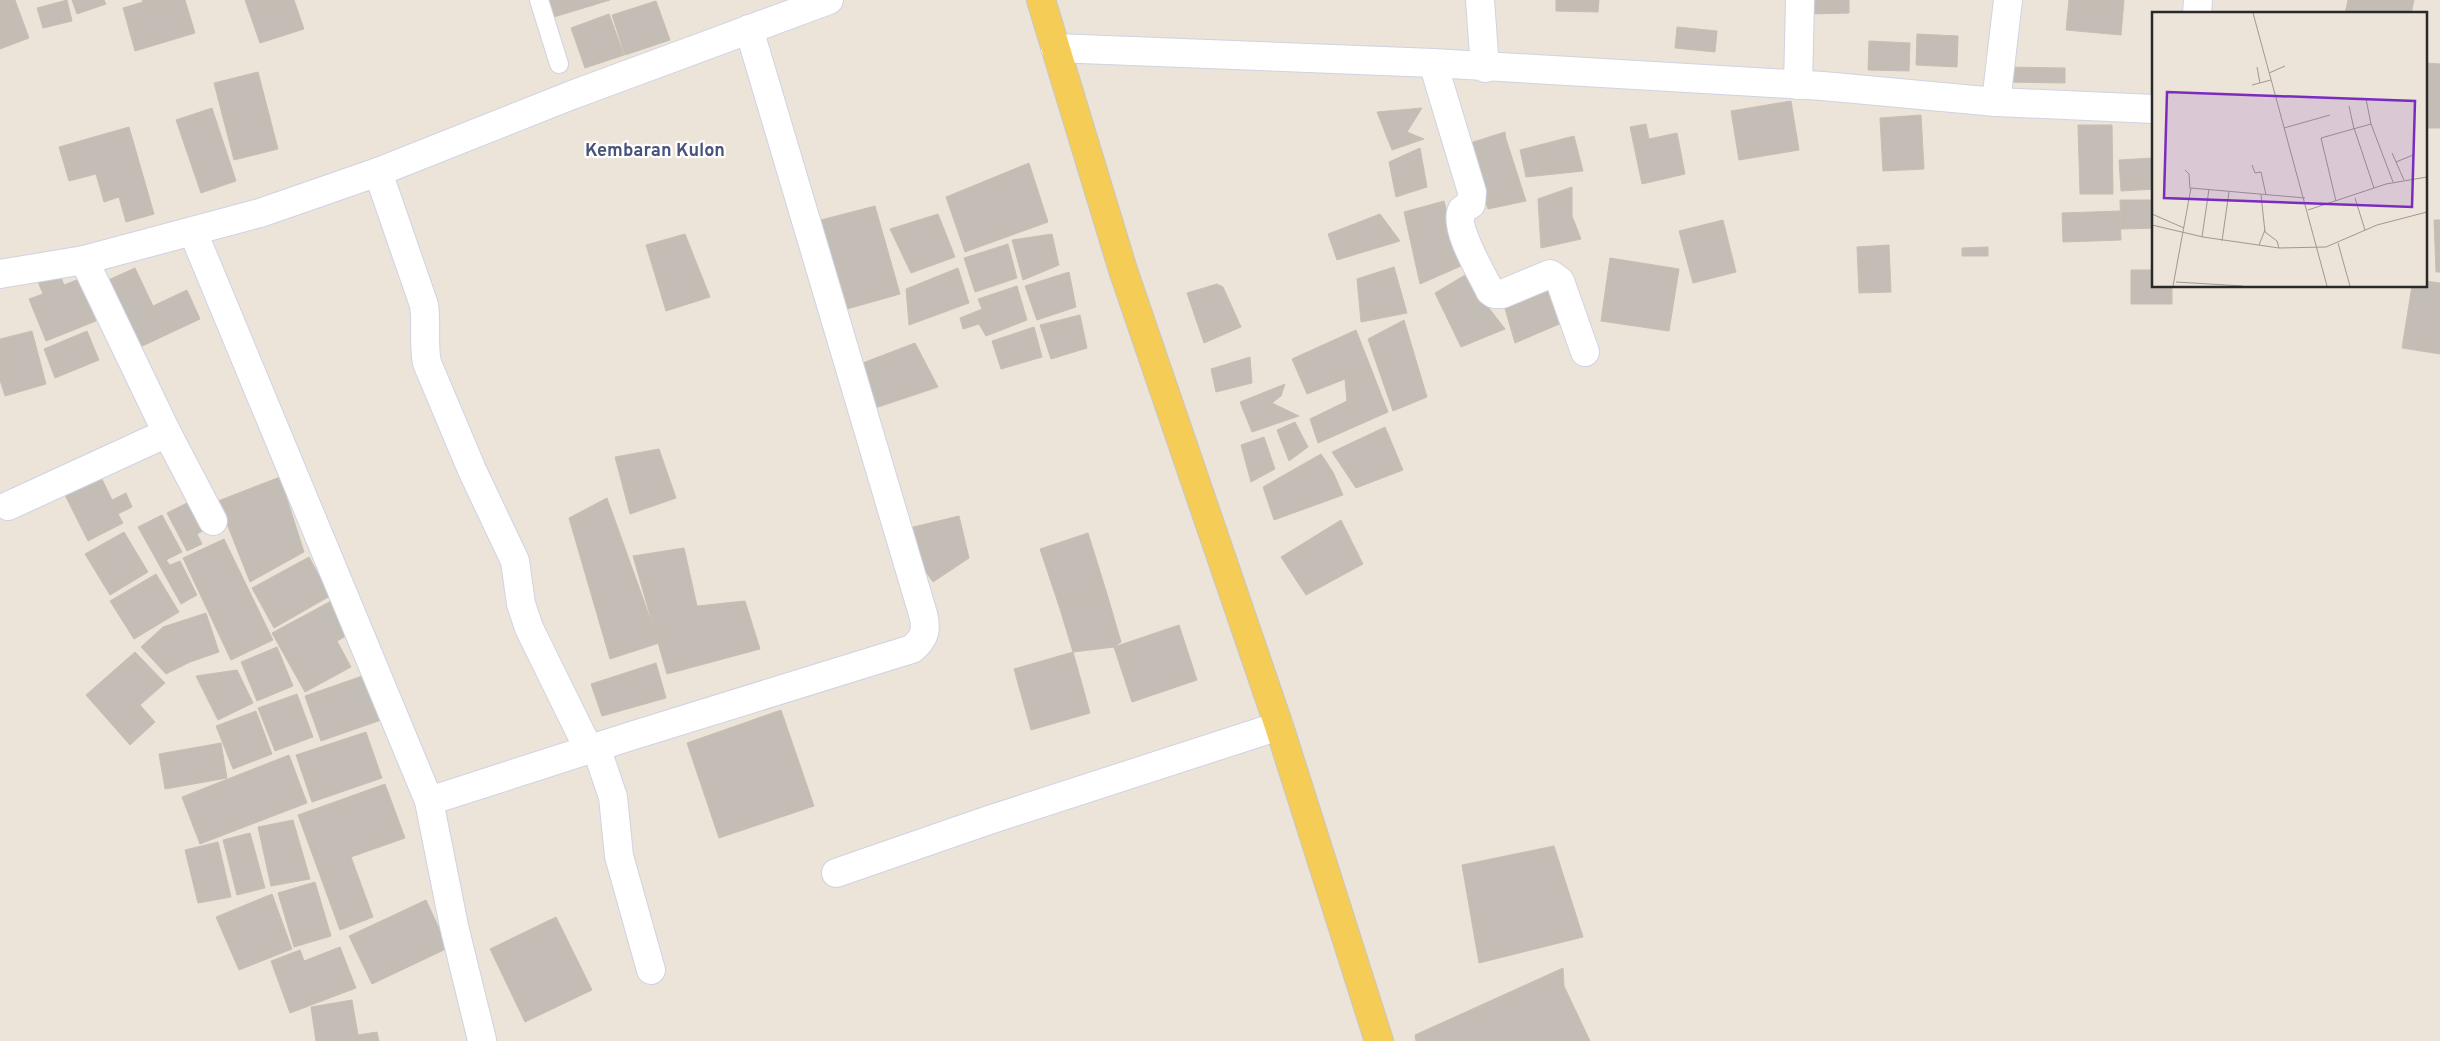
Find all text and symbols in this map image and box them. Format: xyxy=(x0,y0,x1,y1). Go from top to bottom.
inset map xyxy=(2152,12,2428,288)
district label: Kembaran Kulon xyxy=(585,140,725,163)

